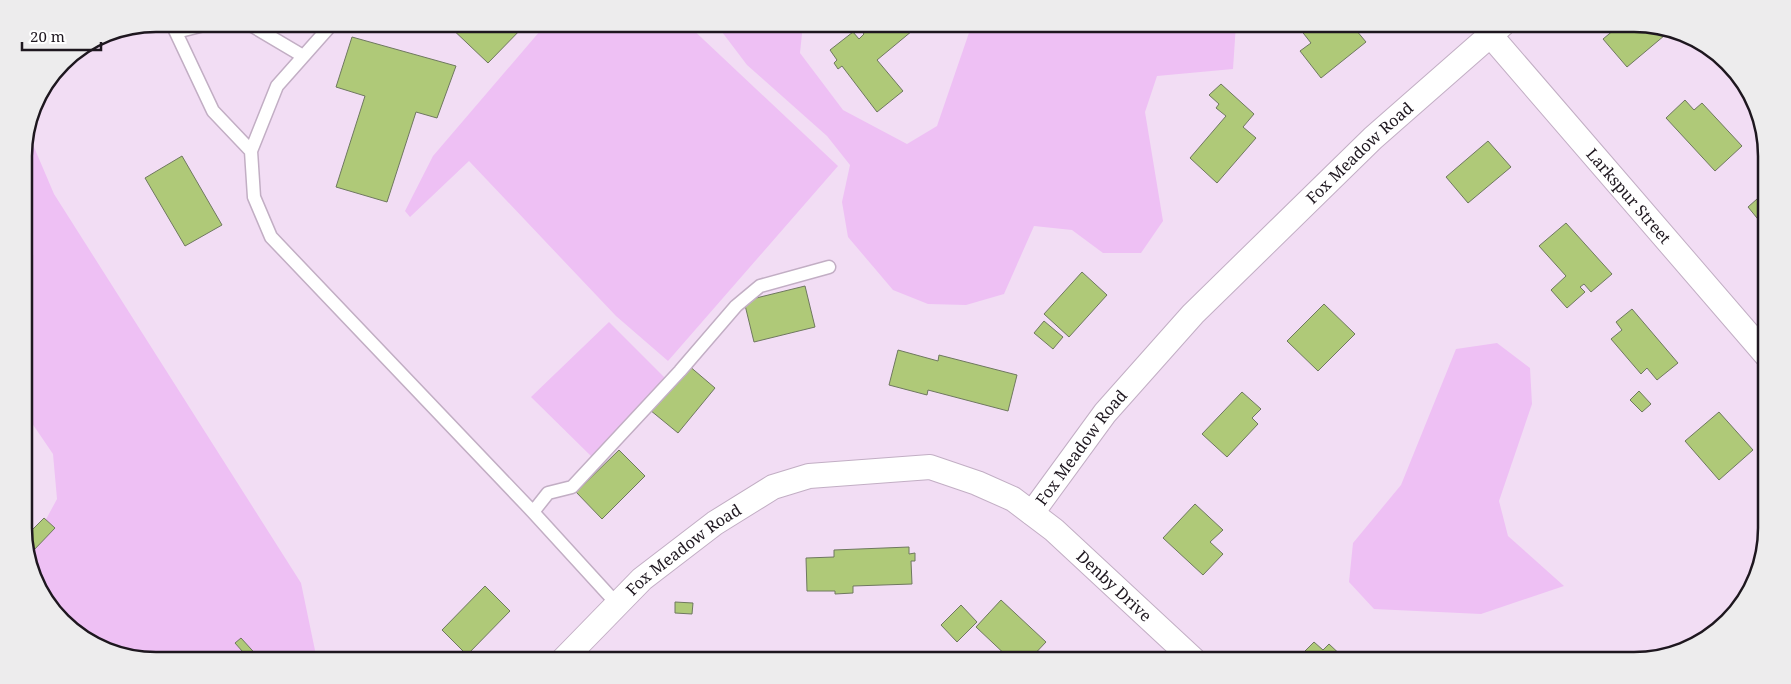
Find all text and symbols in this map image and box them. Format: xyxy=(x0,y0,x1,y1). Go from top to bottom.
scale bar xyxy=(22,20,101,52)
text: 20 m xyxy=(30,26,65,46)
street label: Fox Meadow Road xyxy=(1301,97,1418,209)
street label: Larkspur Street xyxy=(1581,143,1676,248)
street label: Fox Meadow Road xyxy=(1030,385,1132,510)
street label: Fox Meadow Road xyxy=(621,498,745,600)
street label: Denby Drive xyxy=(1072,545,1157,626)

